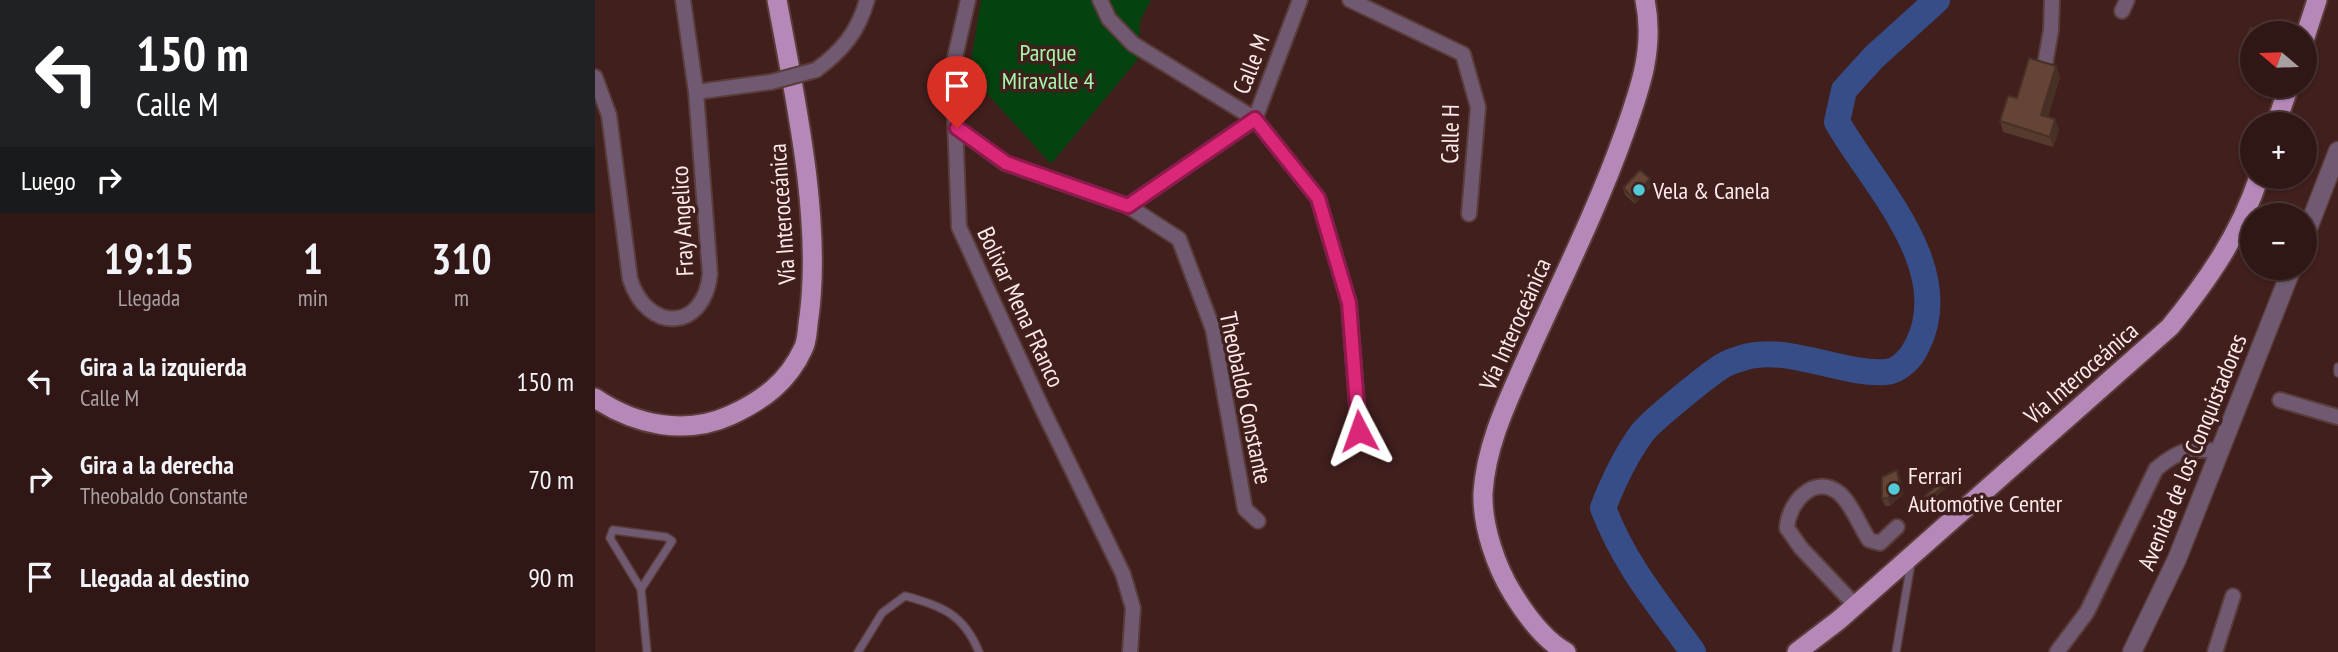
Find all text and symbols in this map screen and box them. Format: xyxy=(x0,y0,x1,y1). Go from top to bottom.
text: 150 m xyxy=(136,21,249,85)
north arrow xyxy=(2240,21,2317,98)
map controls xyxy=(2240,21,2317,280)
icon: left xyxy=(21,28,112,119)
street label: Calle M xyxy=(1225,30,1277,98)
park label: Parque Miravalle 4 xyxy=(1002,37,1094,96)
pin xyxy=(927,56,987,128)
icon: arrive xyxy=(938,67,976,105)
text: Calle M xyxy=(136,83,218,125)
street label: Calle H xyxy=(1434,104,1466,164)
button: + xyxy=(2240,112,2317,189)
street label: Vía Interoceánica xyxy=(762,143,802,286)
icon: right xyxy=(90,161,128,199)
text: Luego xyxy=(21,164,76,197)
street label: Fray Angelico xyxy=(664,165,700,277)
place label: Vela & Canela xyxy=(1652,175,1770,206)
marker: Vela & Canela xyxy=(1631,182,1647,198)
button: − xyxy=(2240,203,2317,280)
street label: Bolivar Mena FRanco xyxy=(970,222,1072,392)
text: 19:15 xyxy=(103,231,194,286)
text: 1 xyxy=(303,231,323,286)
text: 310 xyxy=(431,231,492,286)
street label: Vía Interoceánica xyxy=(1472,253,1558,396)
text: Llegada xyxy=(118,283,180,312)
text: min xyxy=(298,283,328,312)
text: m xyxy=(454,283,469,312)
street label: Theobaldo Constante xyxy=(1213,309,1279,487)
street label: Vía Interoceánica xyxy=(2017,315,2144,432)
street label: Avenida de los Conquistadores xyxy=(2130,329,2254,575)
text: Gira a la izquierda xyxy=(80,350,247,383)
icon: left xyxy=(21,362,59,400)
text: 150 m xyxy=(516,365,574,398)
text: Calle M xyxy=(80,383,139,412)
position arrow xyxy=(1322,394,1396,468)
text: Gira a la derecha xyxy=(80,448,234,481)
icon: right xyxy=(21,460,59,498)
place label: Ferrari Automotive Center xyxy=(1908,460,2063,519)
text: 70 m xyxy=(528,463,574,496)
text: Theobaldo Constante xyxy=(80,481,248,510)
marker: Ferrari Automotive Center xyxy=(1886,481,1902,497)
icon: arrive xyxy=(21,558,59,596)
text: Llegada al destino xyxy=(80,561,249,594)
text: 90 m xyxy=(528,561,574,594)

